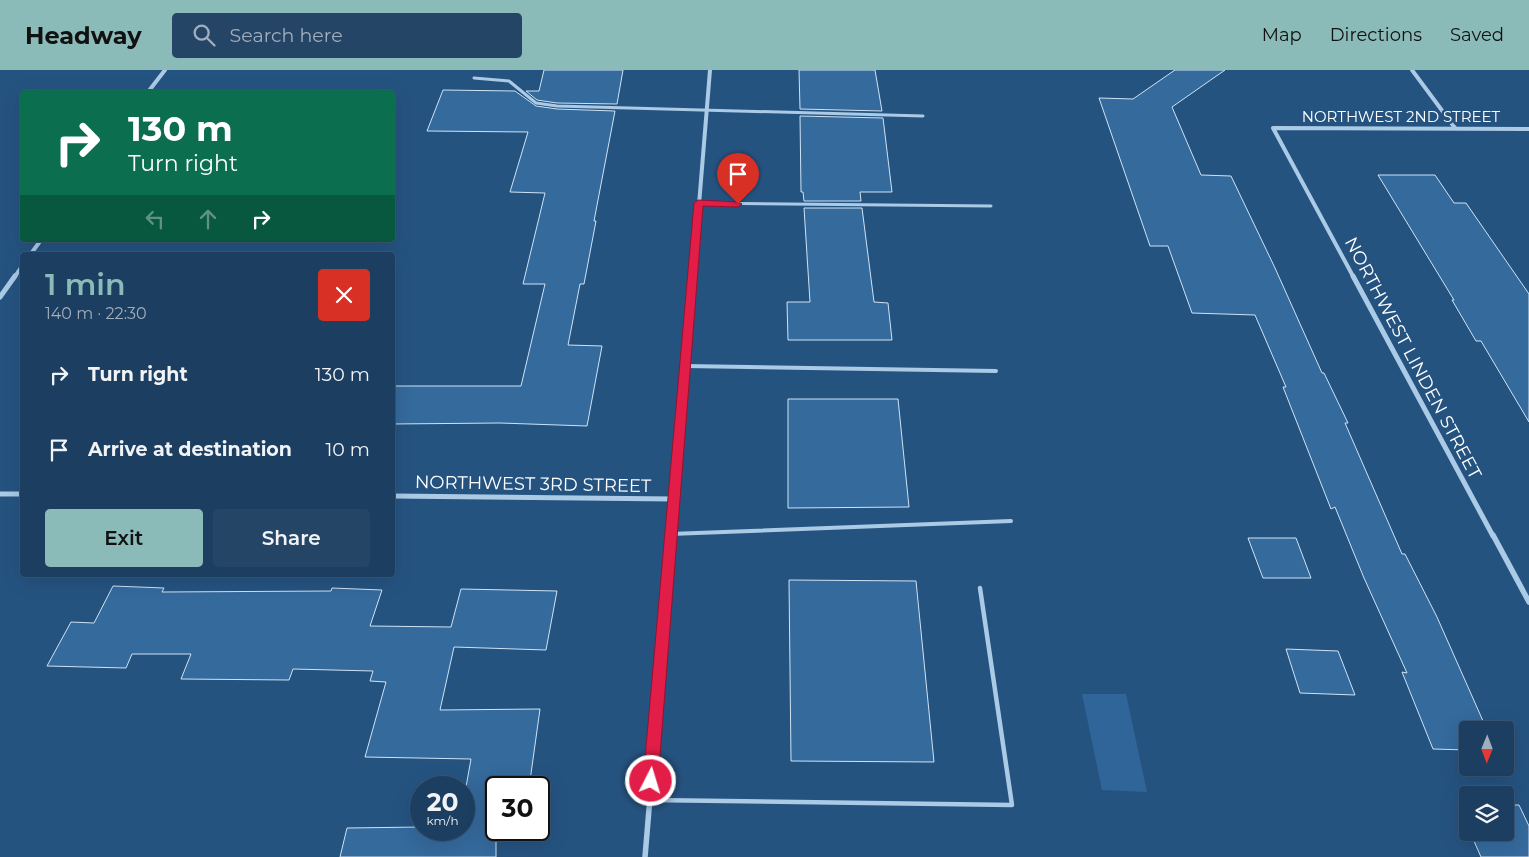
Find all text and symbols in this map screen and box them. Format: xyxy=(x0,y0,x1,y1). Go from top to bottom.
search box xyxy=(172,13,522,58)
text: Headway xyxy=(25,21,142,50)
icon: search xyxy=(190,21,218,49)
text: Search here xyxy=(230,24,343,47)
text: Map xyxy=(1262,24,1302,46)
text: Directions xyxy=(1330,24,1422,46)
text: Saved xyxy=(1450,24,1504,46)
text: 130 m xyxy=(128,107,233,150)
street label: NORTHWEST 2ND STREET xyxy=(1302,107,1501,126)
icon: right xyxy=(45,110,110,175)
text: Turn right xyxy=(128,150,238,177)
pin xyxy=(717,153,759,204)
icon: arrive xyxy=(724,160,752,188)
icon: left xyxy=(141,205,169,233)
icon: ahead xyxy=(194,205,222,233)
icon: right xyxy=(247,205,275,233)
street label: NORTHWEST LINDEN STREET xyxy=(1340,233,1487,483)
text: 1 min xyxy=(45,266,126,303)
button: close xyxy=(318,269,370,321)
text: 140 m · 22:30 xyxy=(45,304,147,323)
icon: right xyxy=(45,361,73,389)
text: Turn right xyxy=(88,363,188,386)
text: 130 m xyxy=(315,363,370,386)
icon: arrive xyxy=(45,436,73,464)
text: Arrive at destination xyxy=(88,438,292,461)
text: 10 m xyxy=(325,438,370,461)
street label: NORTHWEST 3RD STREET xyxy=(415,471,652,497)
button: Exit xyxy=(45,509,203,567)
button: Share xyxy=(213,509,370,567)
north arrow xyxy=(1459,721,1514,776)
map controls xyxy=(1459,721,1514,841)
position arrow xyxy=(624,754,676,806)
speed limit sign: 30 xyxy=(485,776,550,841)
button: layers xyxy=(1459,786,1514,841)
text: 20 xyxy=(427,787,458,817)
text: km/h xyxy=(426,813,459,828)

